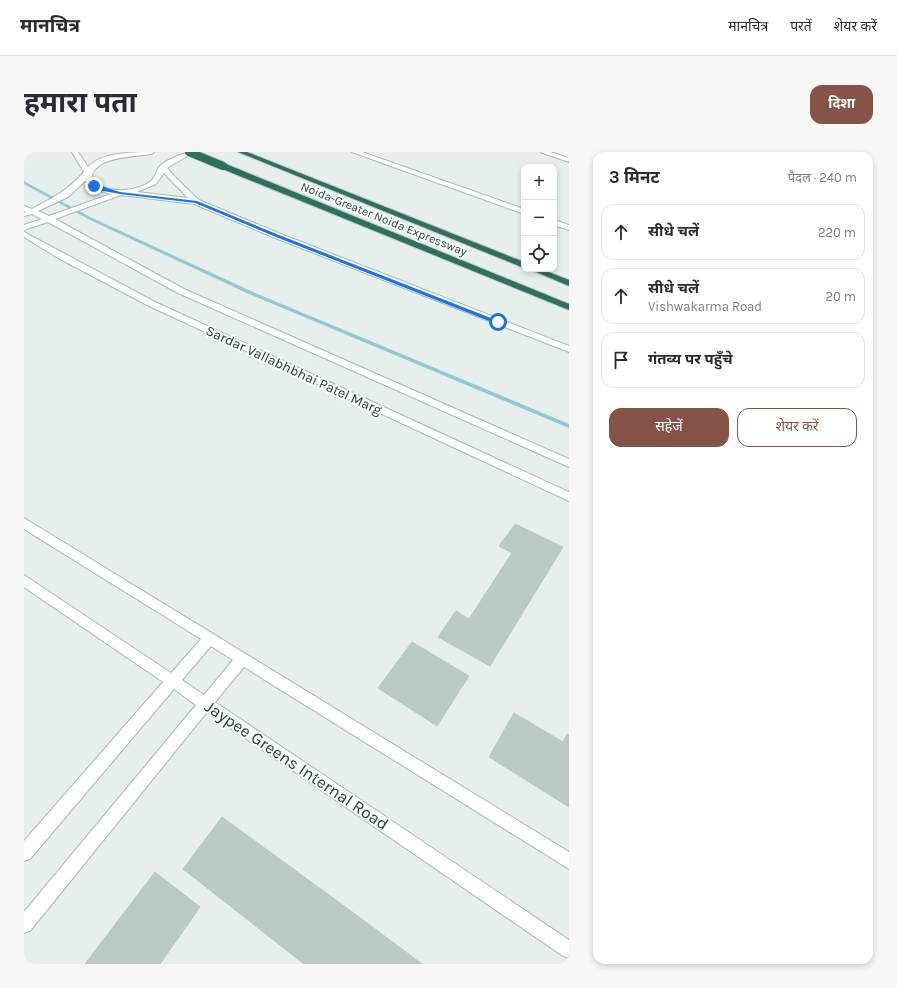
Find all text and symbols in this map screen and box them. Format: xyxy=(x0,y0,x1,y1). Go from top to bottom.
text: मानचित्र xyxy=(20,15,80,37)
text: मानचित्र xyxy=(728,18,768,35)
text: परतें xyxy=(790,18,812,35)
text: शेयर करें xyxy=(834,18,877,35)
button: दिशा xyxy=(810,85,873,124)
text: हमारा पता xyxy=(24,86,137,119)
map controls xyxy=(521,164,557,272)
button: + xyxy=(521,164,557,200)
text: 3 मिनट xyxy=(609,167,660,187)
text: पैदल · 240 m xyxy=(788,170,857,185)
route end xyxy=(85,177,103,195)
street label: Noida-Greater Noida Expressway xyxy=(299,179,469,259)
button: − xyxy=(521,200,557,236)
icon: ahead xyxy=(610,221,632,243)
text: सीधे चलें xyxy=(648,222,699,240)
text: 220 m xyxy=(818,225,856,240)
button: locate xyxy=(521,236,557,272)
text: सीधे चलें xyxy=(648,279,699,297)
icon: ahead xyxy=(610,285,632,307)
text: 20 m xyxy=(826,289,856,304)
text: Vishwakarma Road xyxy=(648,299,762,314)
route start xyxy=(489,313,507,331)
street label: Sardar Vallabhbhai Patel Marg xyxy=(203,322,385,419)
icon: arrive xyxy=(610,349,632,371)
text: गंतव्य पर पहुँचे xyxy=(648,350,733,368)
button: सहेजें xyxy=(609,408,729,447)
button: शेयर करें xyxy=(737,408,857,447)
street label: Jaypee Greens Internal Road xyxy=(201,696,393,834)

